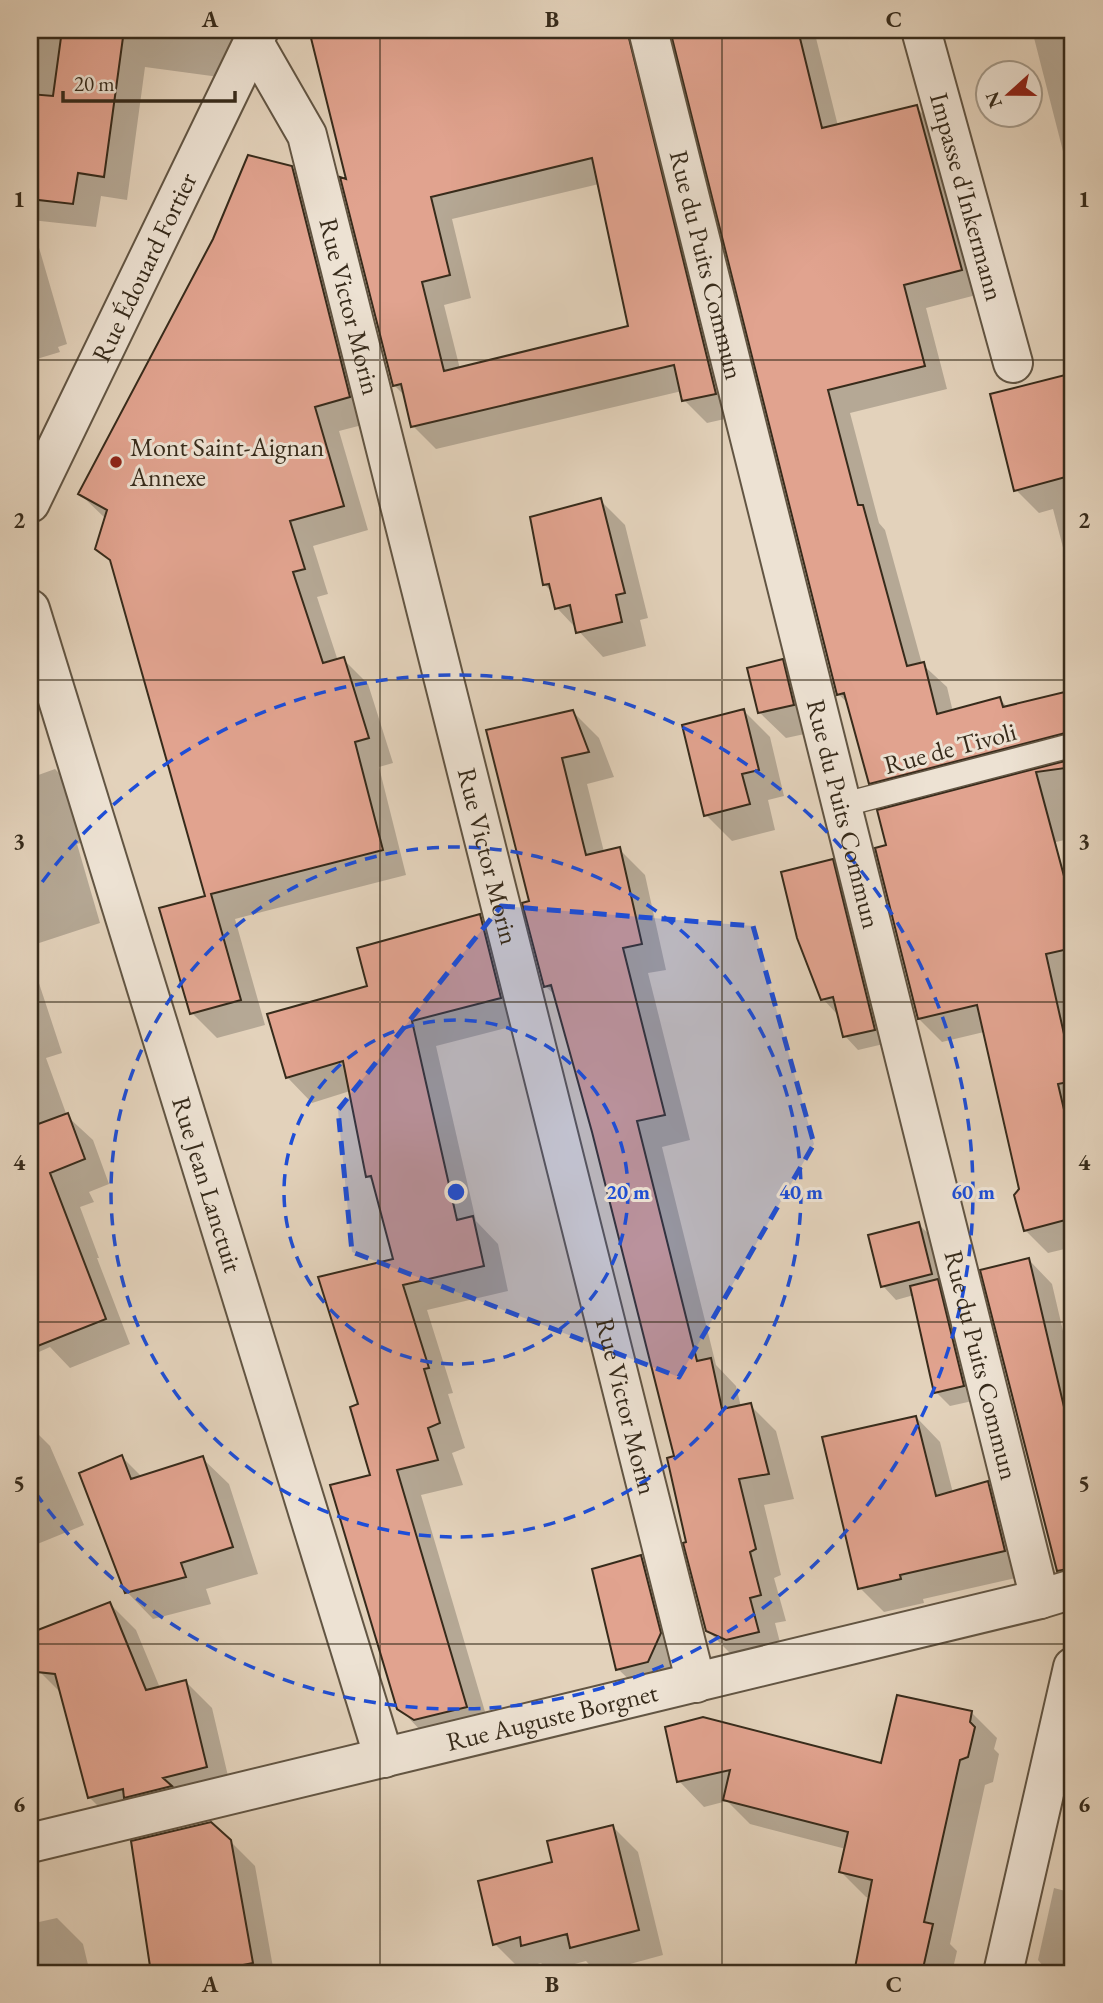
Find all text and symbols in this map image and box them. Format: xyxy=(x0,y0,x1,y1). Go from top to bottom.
text: A xyxy=(201,4,219,34)
text: B xyxy=(545,4,559,34)
text: C xyxy=(886,4,902,34)
scale bar xyxy=(63,60,234,104)
north arrow xyxy=(974,60,1044,130)
text: 20 m xyxy=(74,70,115,97)
text: N xyxy=(979,88,1008,112)
street label: Impasse d'Inkermann xyxy=(922,89,1012,305)
street label: Rue du Puits Commun xyxy=(662,147,752,383)
street label: Rue Édouard Fortier xyxy=(84,167,205,367)
text: 1 xyxy=(13,184,25,214)
text: 1 xyxy=(1078,184,1090,214)
street label: Rue Victor Morin xyxy=(311,214,389,398)
place label: Mont Saint-Aignan Annexe xyxy=(129,430,324,494)
marker: Mont Saint-Aignan Annexe xyxy=(108,454,124,470)
text: 2 xyxy=(13,505,25,535)
text: 2 xyxy=(1078,505,1090,535)
street label: Rue du Puits Commun xyxy=(799,696,889,932)
street label: Rue de Tivoli xyxy=(880,714,1020,782)
street label: Rue Victor Morin xyxy=(450,764,527,948)
text: 3 xyxy=(13,826,25,856)
text: 3 xyxy=(1078,826,1090,856)
street label: Rue Jean Lanctuit xyxy=(164,1092,250,1276)
text: 4 xyxy=(13,1147,26,1177)
text: 4 xyxy=(1078,1147,1091,1177)
text: 20 m xyxy=(606,1178,650,1205)
text: 40 m xyxy=(779,1178,823,1205)
text: 60 m xyxy=(951,1178,995,1205)
centre of rings xyxy=(444,1180,468,1204)
street label: Rue du Puits Commun xyxy=(937,1247,1027,1483)
street label: Rue Victor Morin xyxy=(588,1314,665,1498)
text: 5 xyxy=(13,1468,25,1498)
text: 5 xyxy=(1078,1468,1090,1498)
street label: Rue Auguste Borgnet xyxy=(443,1675,661,1759)
text: 6 xyxy=(13,1789,25,1819)
text: 6 xyxy=(1078,1789,1090,1819)
text: A xyxy=(201,1969,219,1999)
text: B xyxy=(545,1969,559,1999)
text: C xyxy=(886,1969,902,1999)

